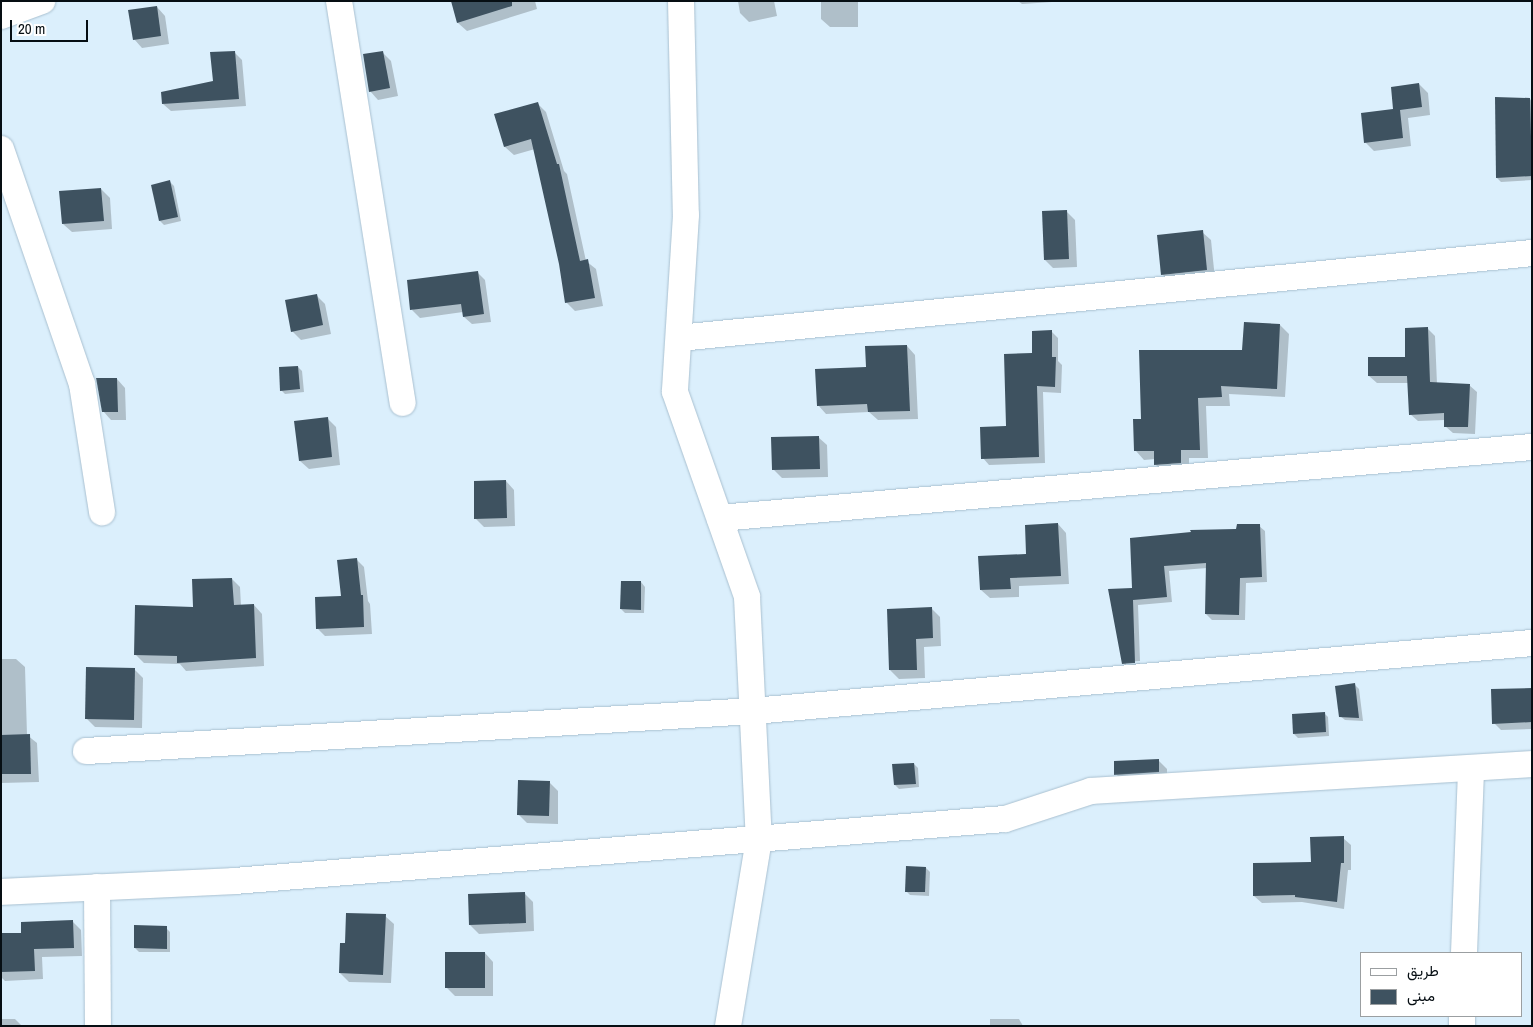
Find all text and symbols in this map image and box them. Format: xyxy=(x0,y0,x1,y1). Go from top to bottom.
scale bar xyxy=(12,10,90,42)
text: 20 m xyxy=(18,18,45,39)
legend xyxy=(1360,952,1523,1017)
text: طريق xyxy=(1407,960,1439,981)
text: مبنى xyxy=(1407,985,1435,1006)

